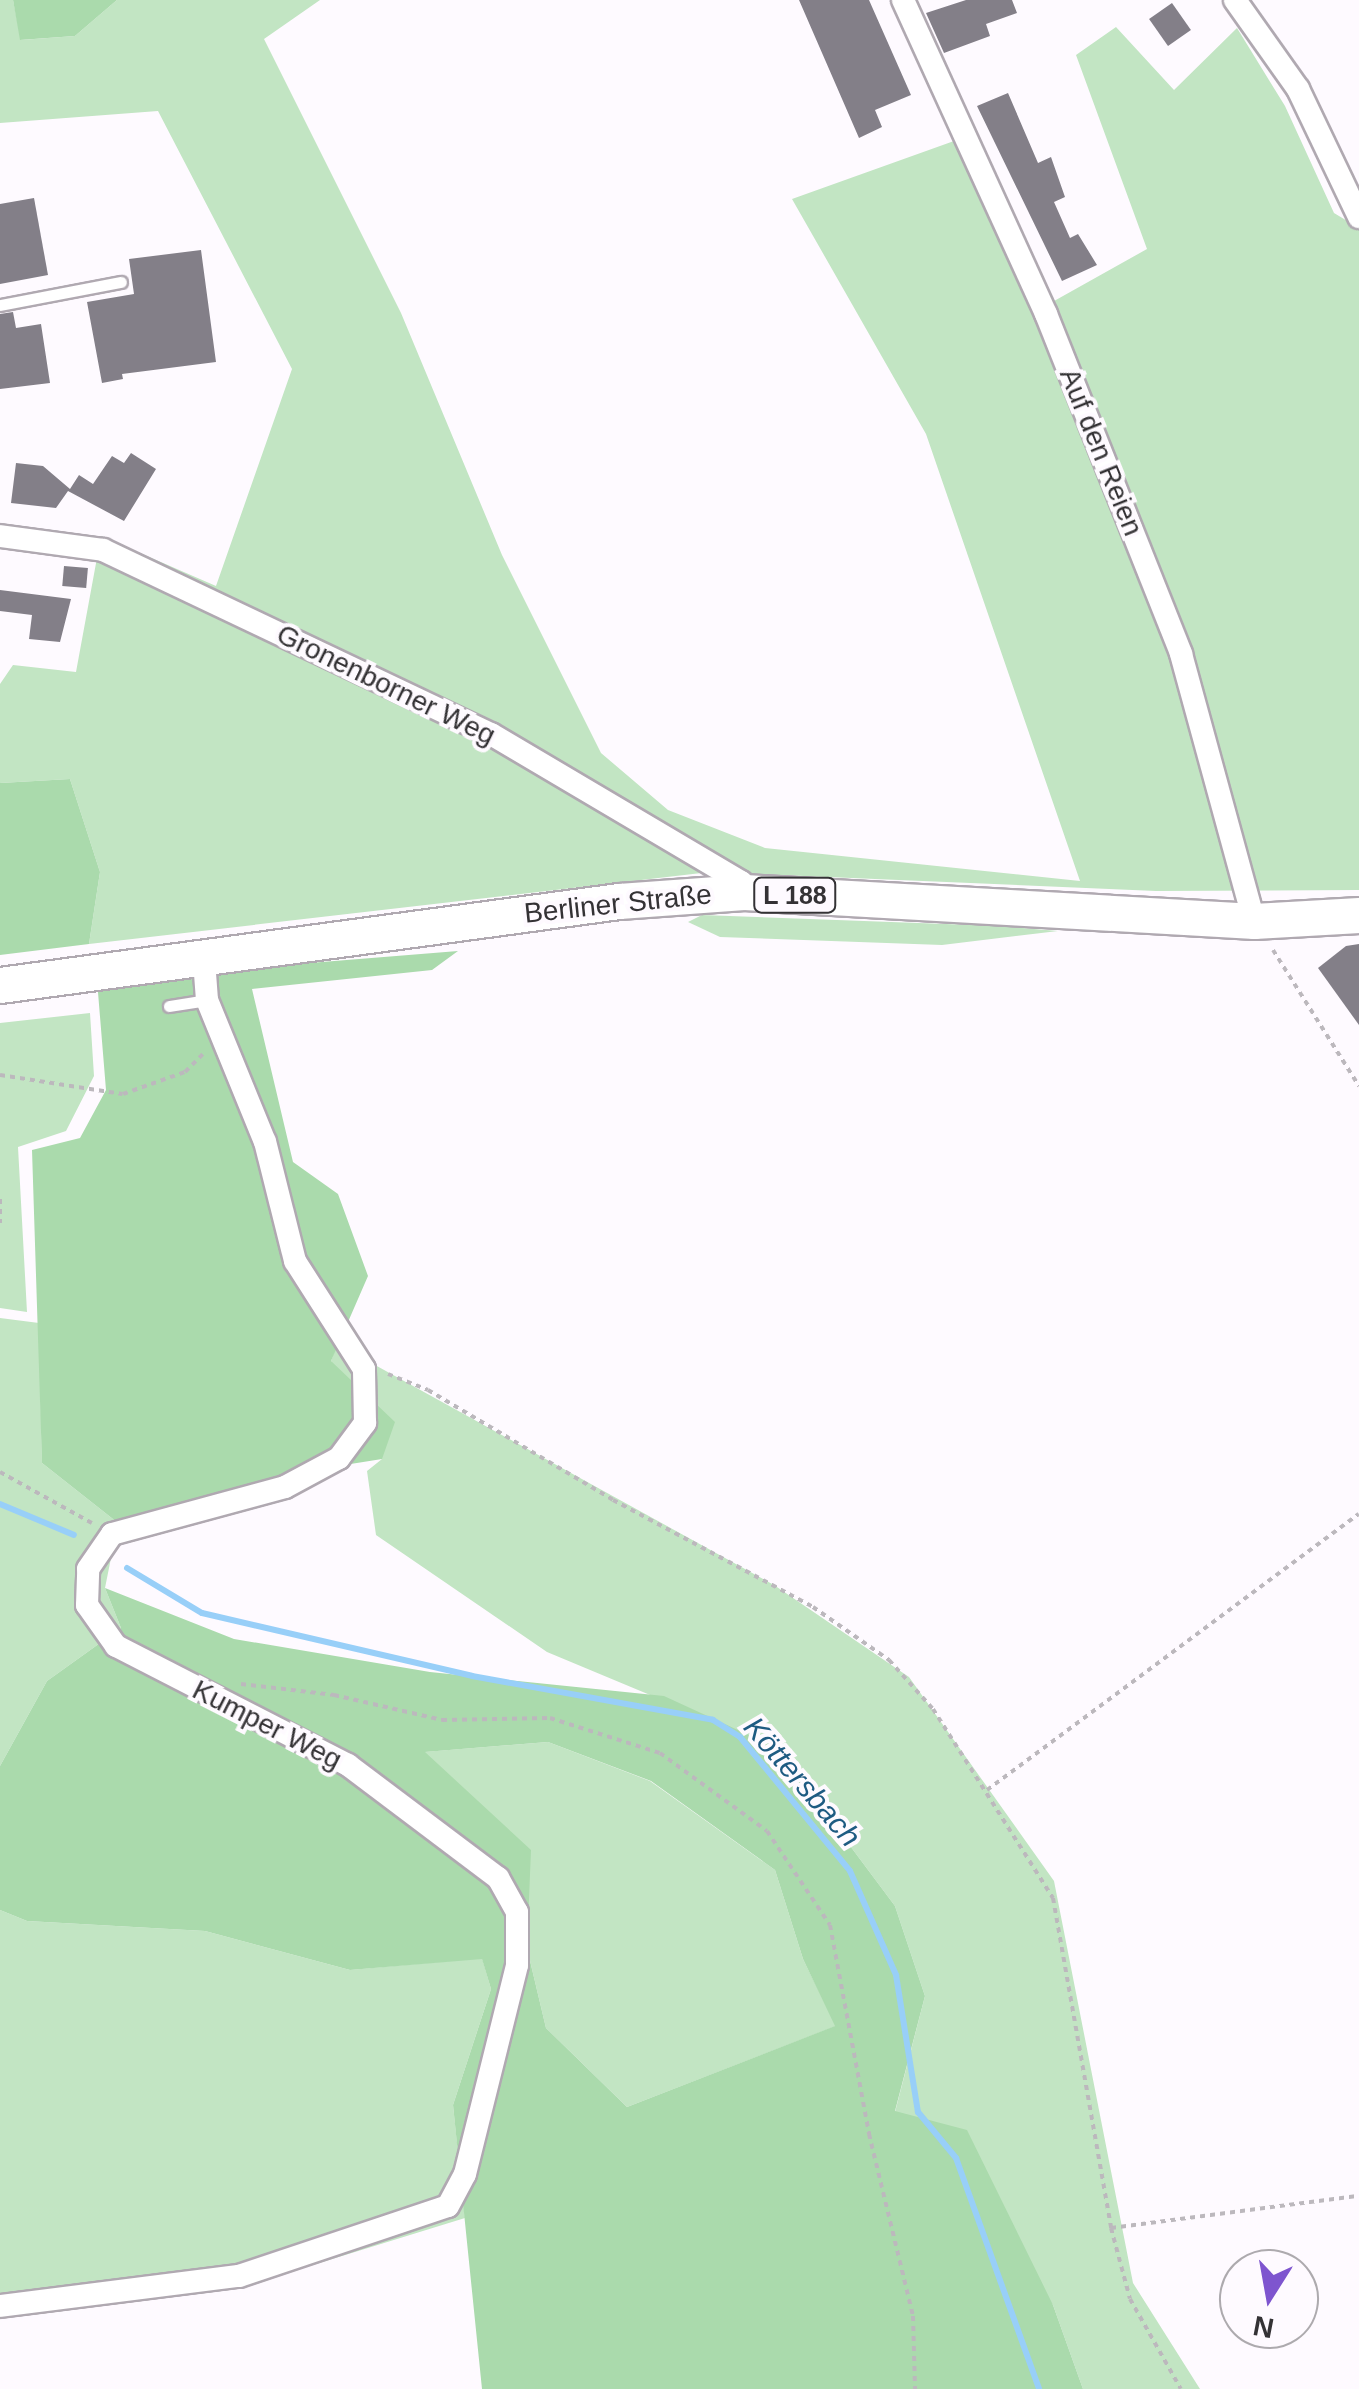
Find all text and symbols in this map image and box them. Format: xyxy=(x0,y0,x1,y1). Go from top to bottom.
street label: Auf den Reien xyxy=(1052,363,1150,541)
street label: Gronenborner Weg xyxy=(271,617,501,753)
road number: L 188 xyxy=(752,875,838,915)
street label: Berliner Straße xyxy=(523,877,713,931)
street label: Kumper Weg xyxy=(187,1673,347,1777)
water label: Köttersbach xyxy=(736,1710,868,1854)
north arrow xyxy=(1219,2249,1319,2349)
text: N xyxy=(1251,2310,1276,2344)

